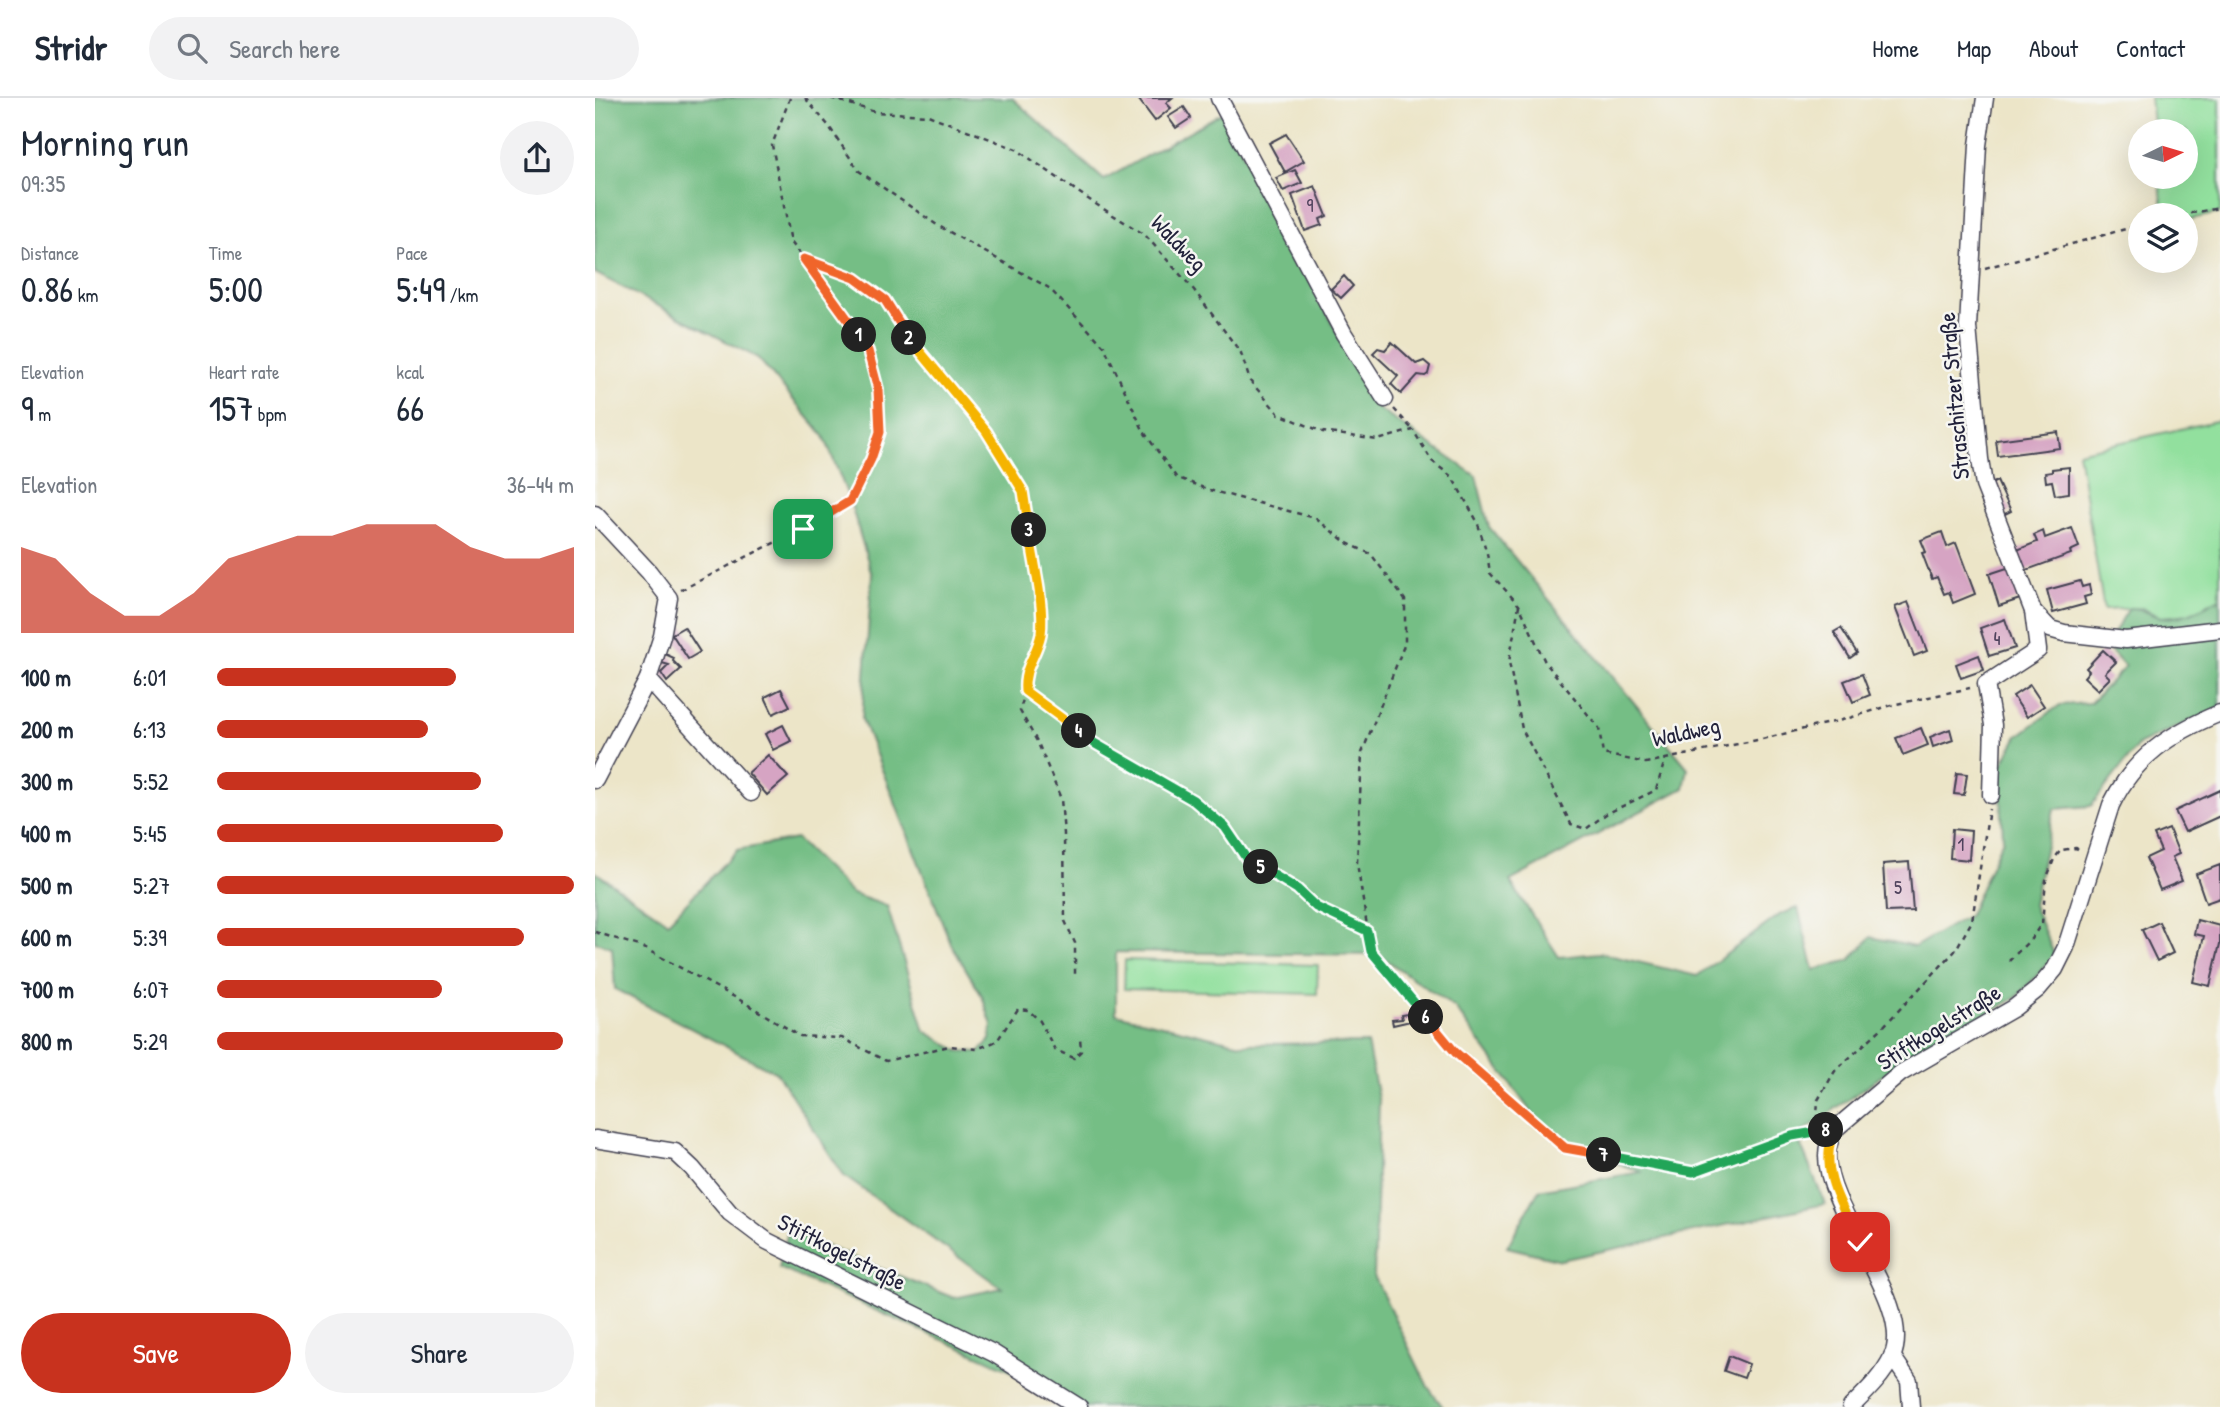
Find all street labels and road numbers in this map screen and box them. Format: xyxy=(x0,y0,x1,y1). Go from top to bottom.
street label: Waldweg xyxy=(1144,207,1214,278)
street label: Straschitzer Straße xyxy=(1931,311,1976,481)
street label: Waldweg xyxy=(1649,709,1723,754)
street label: Stiftkogelstraße xyxy=(1871,976,2006,1077)
street label: Stiftkogelstraße xyxy=(773,1206,912,1297)

